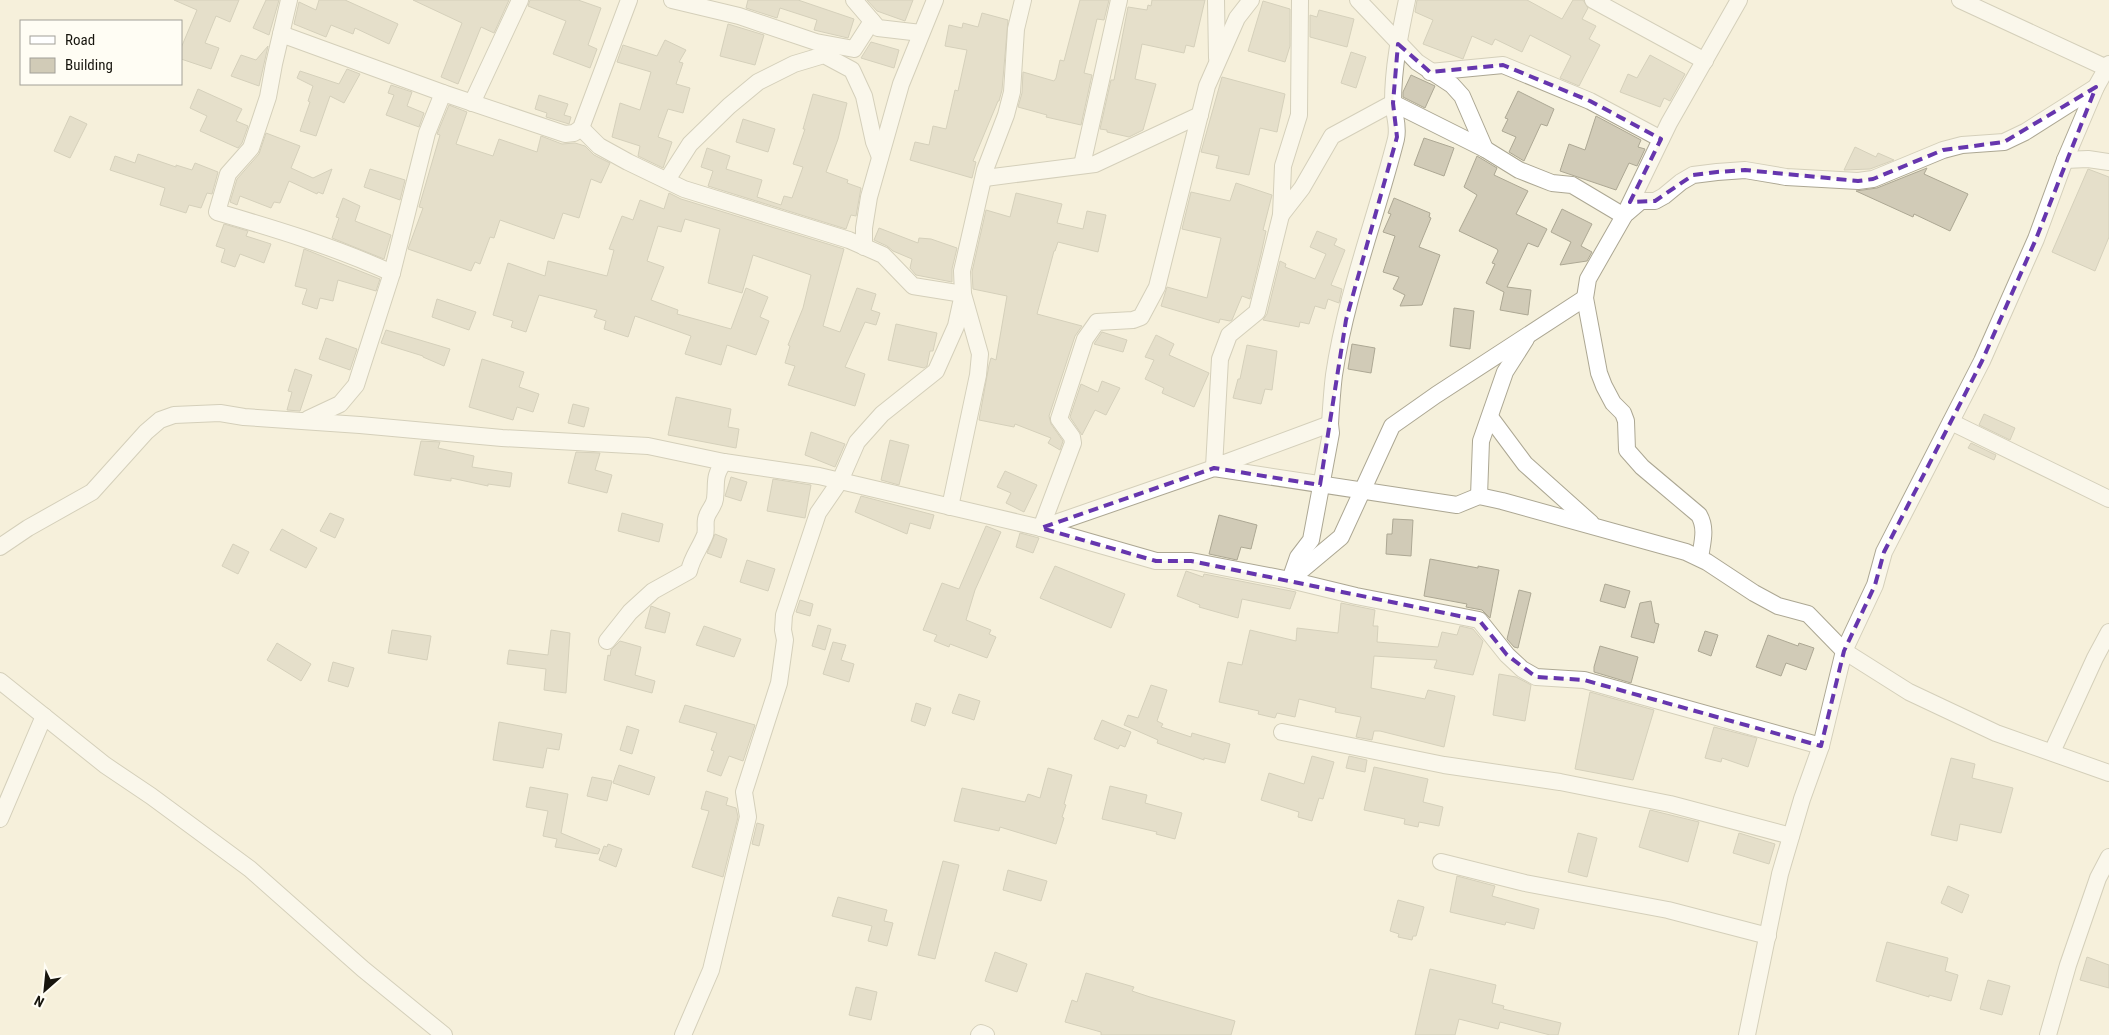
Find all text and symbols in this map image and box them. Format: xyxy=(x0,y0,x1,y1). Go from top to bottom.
legend xyxy=(20,20,182,85)
text: Road xyxy=(65,31,95,49)
text: Building xyxy=(65,56,113,74)
north arrow xyxy=(20,965,70,1015)
text: N xyxy=(32,993,47,1011)

